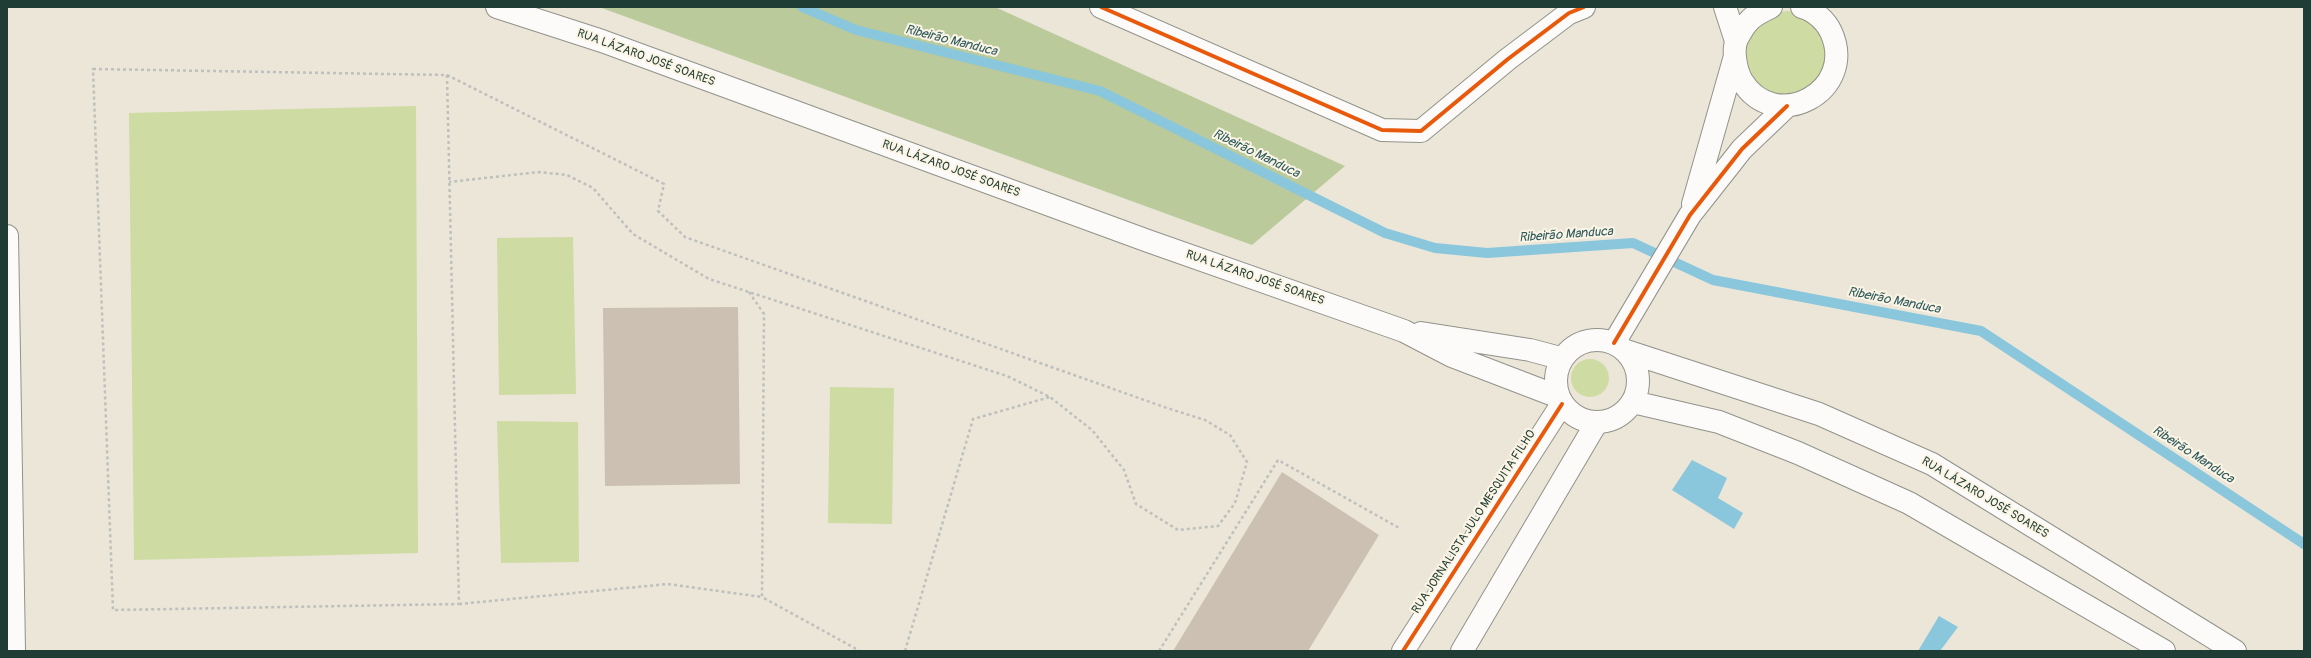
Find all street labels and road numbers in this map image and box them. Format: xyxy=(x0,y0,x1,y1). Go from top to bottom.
street label: RUA LÁZARO JOSÉ SOARES xyxy=(575,26,717,90)
street label: RUA LÁZARO JOSÉ SOARES xyxy=(880,137,1022,201)
street label: RUA LÁZARO JOSÉ SOARES xyxy=(1184,247,1326,309)
street label: RUA JORNALISTA JULO MESQUITA FILHO xyxy=(1409,428,1539,616)
street label: RUA LÁZARO JOSÉ SOARES xyxy=(1919,454,2051,542)

